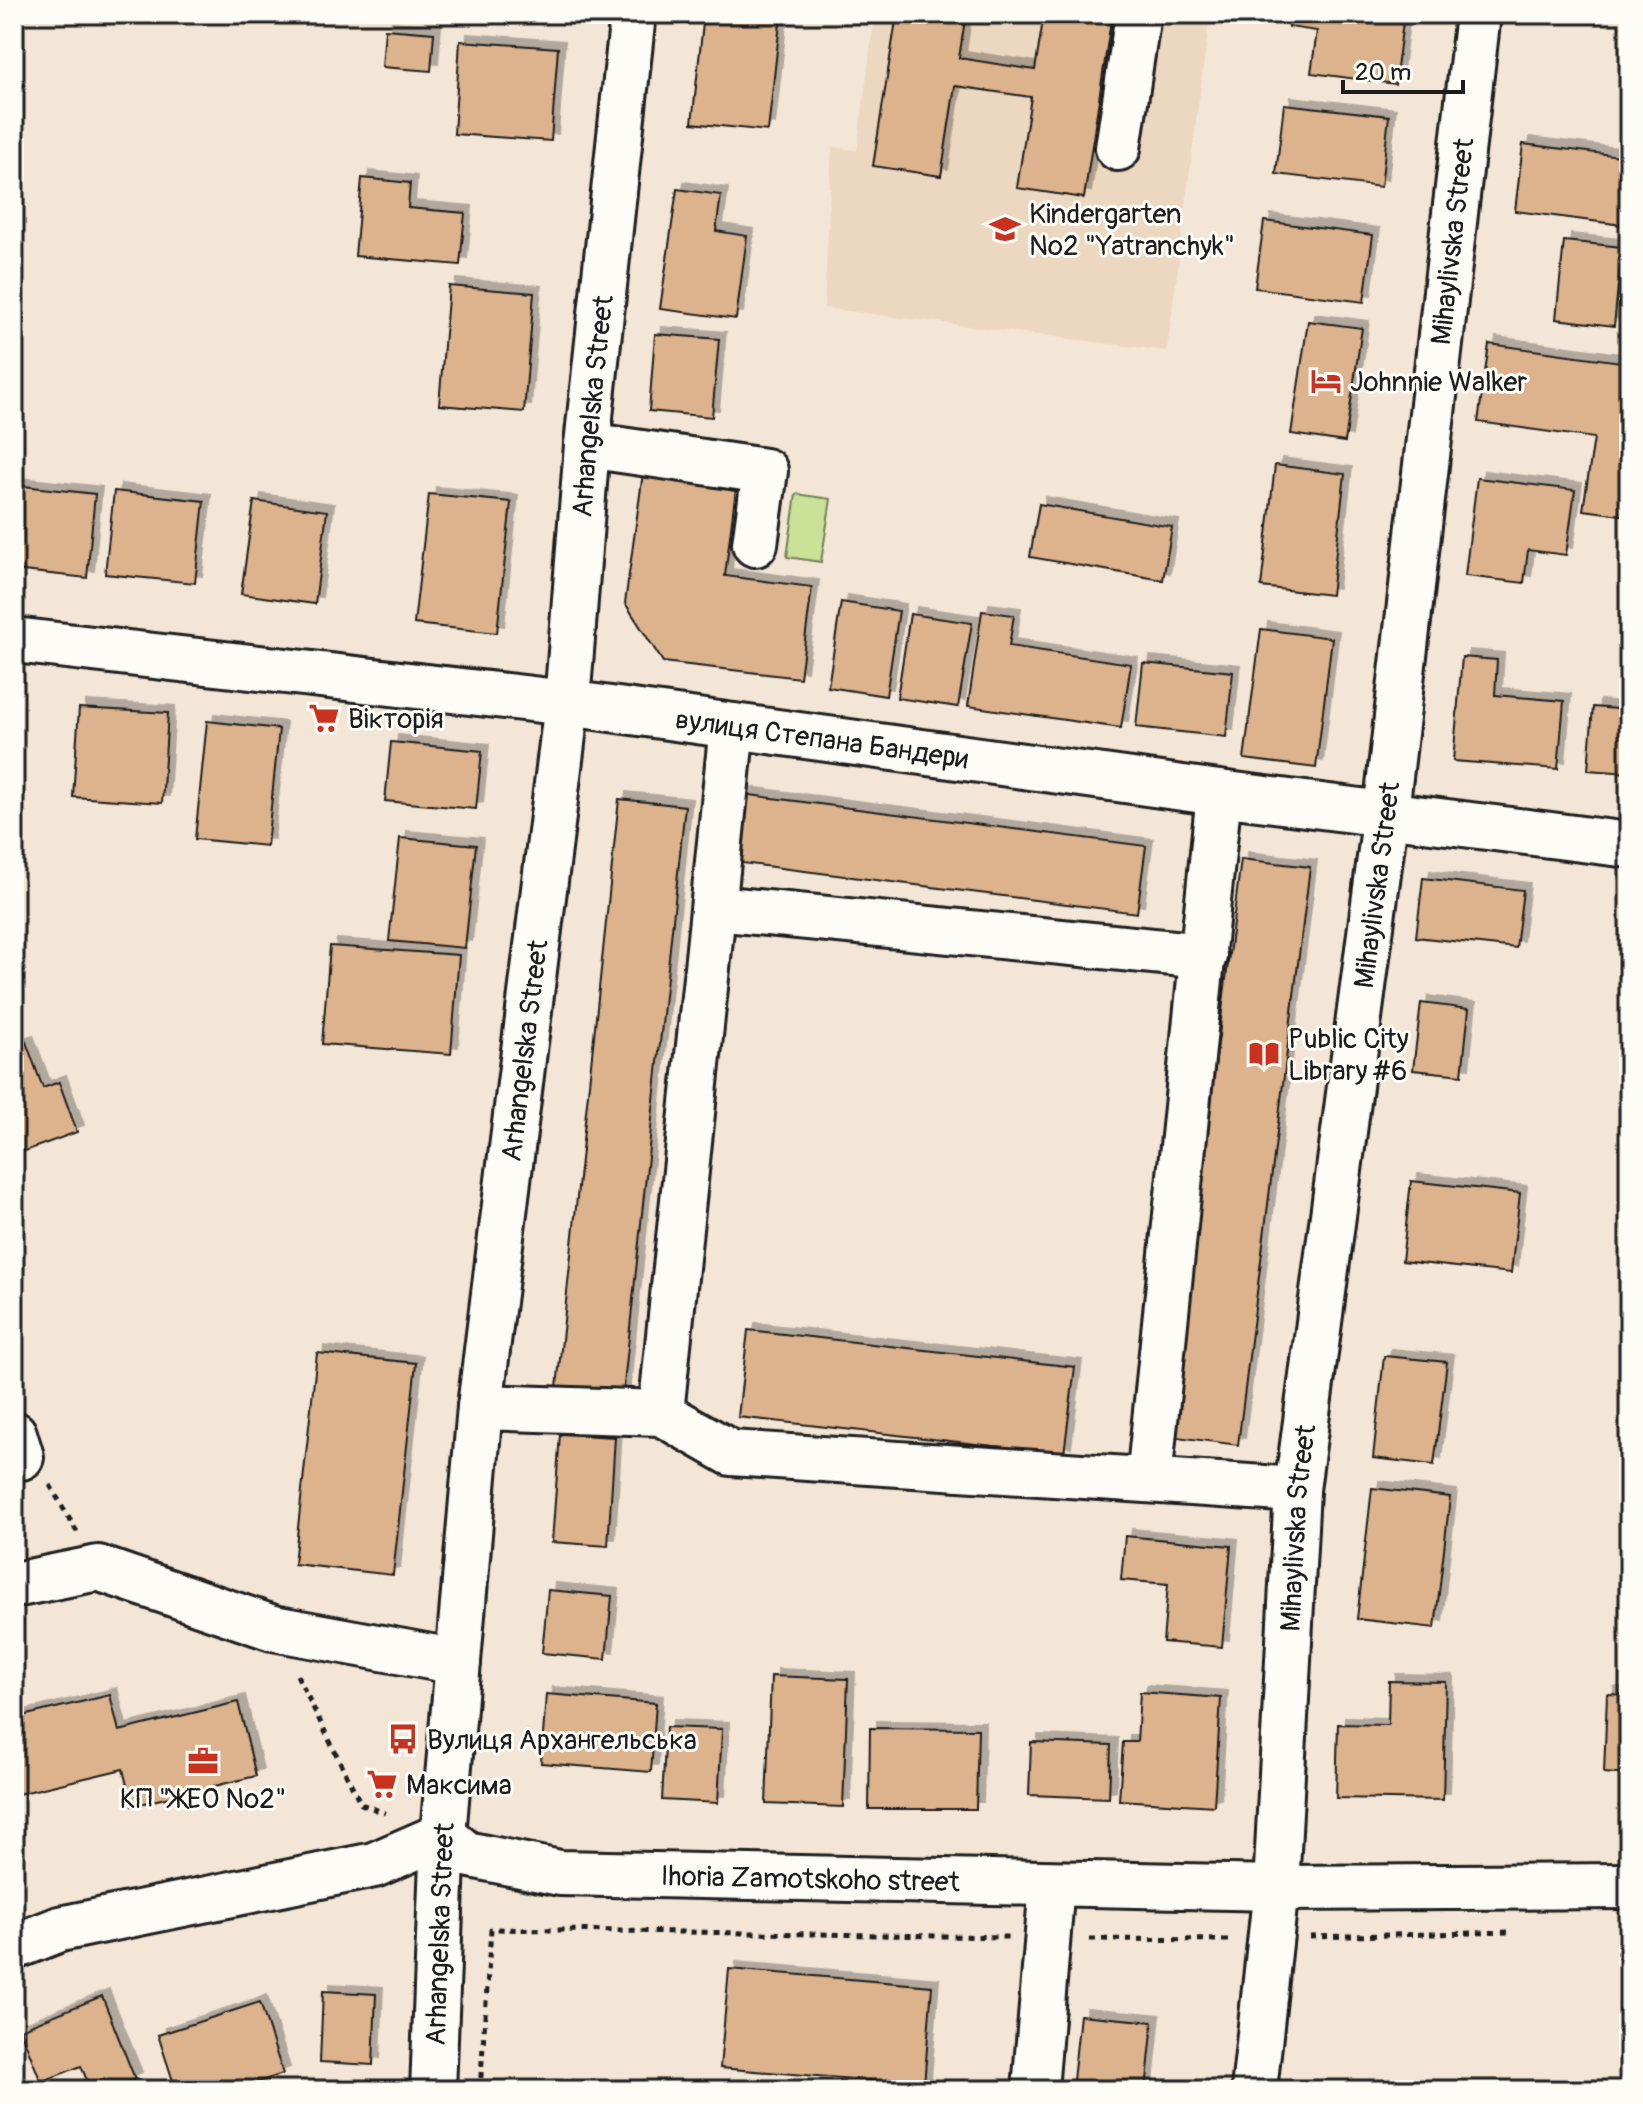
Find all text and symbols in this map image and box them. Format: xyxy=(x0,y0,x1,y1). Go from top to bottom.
scale bar xyxy=(1343,44,1463,94)
text: 20 m xyxy=(1355,58,1411,87)
street label: Mihaylivska Street xyxy=(1424,136,1483,347)
place label: Kindergarten №2 "Yatranchyk" xyxy=(1029,197,1235,264)
school or university icon: Kindergarten №2 "Yatranchyk" xyxy=(988,212,1022,246)
street label: Arhangelska Street xyxy=(565,293,622,519)
hotel icon: Johnnie Walker xyxy=(1309,364,1343,398)
place label: Johnnie Walker xyxy=(1350,365,1527,400)
supermarket icon: Вікторія xyxy=(307,701,341,735)
place label: Вікторія xyxy=(348,702,444,737)
street label: вулиця Степана Бандери xyxy=(673,702,971,777)
street label: Mihaylivska Street xyxy=(1347,779,1408,990)
street label: Arhangelska Street xyxy=(494,937,557,1164)
place label: Public City Library #6 xyxy=(1288,1022,1409,1089)
library icon: Public City Library #6 xyxy=(1247,1037,1281,1071)
street label: Mihaylivska Street xyxy=(1274,1422,1325,1632)
bus stop icon: Вулиця Архангельська xyxy=(386,1722,420,1756)
place label: Вулиця Архангельська xyxy=(427,1723,697,1758)
office icon: КП "ЖЕО №2" xyxy=(186,1744,220,1778)
supermarket icon: Максима xyxy=(365,1767,399,1801)
place label: Максима xyxy=(406,1768,512,1803)
place label: КП "ЖЕО №2" xyxy=(120,1782,286,1817)
street label: Arhangelska Street xyxy=(419,1821,463,2046)
street label: Ihoria Zamotskoho street xyxy=(660,1859,961,1900)

